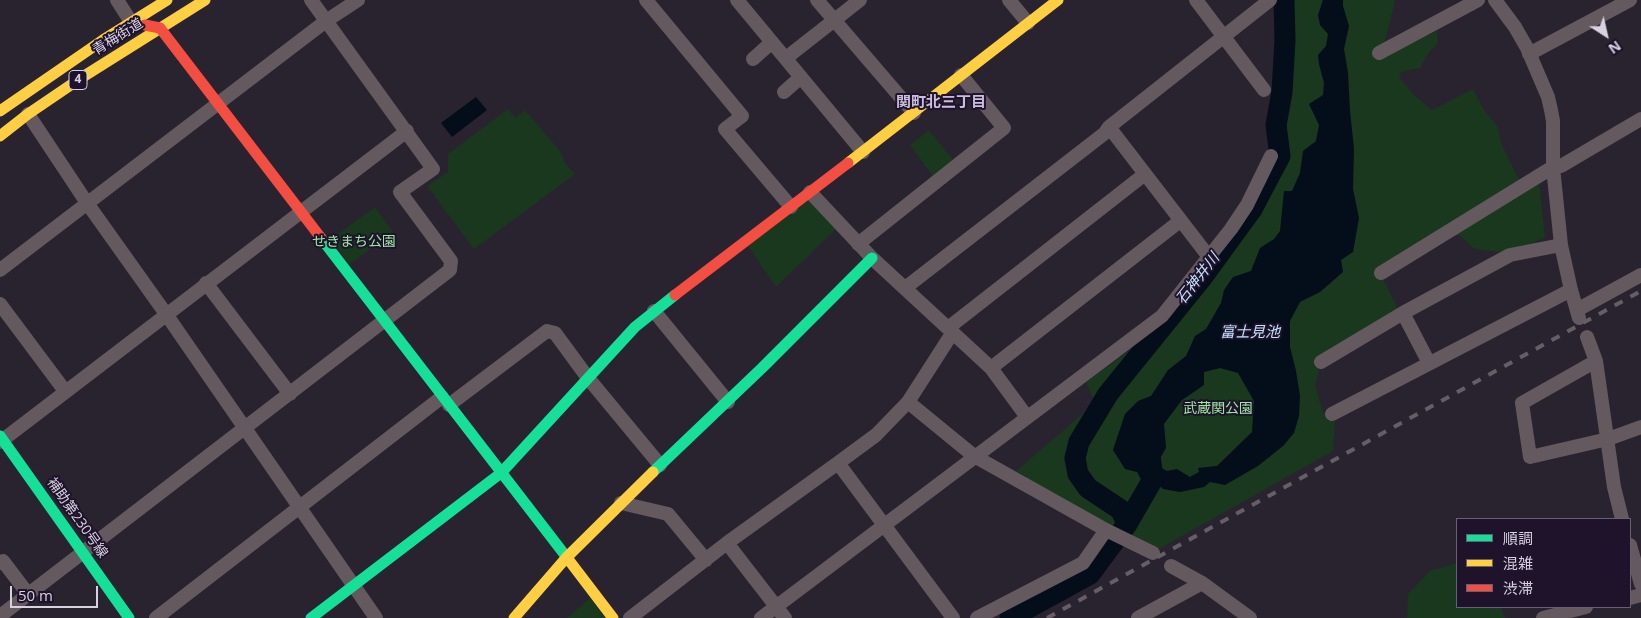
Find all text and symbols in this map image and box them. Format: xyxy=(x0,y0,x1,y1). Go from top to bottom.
north arrow xyxy=(1581,10,1631,60)
street label: 青梅街道 xyxy=(90,15,146,59)
text: N xyxy=(1605,37,1625,59)
road number: 4 xyxy=(69,70,87,90)
district label: 関町北三丁目 xyxy=(896,94,986,112)
park label: せきまち公園 xyxy=(312,234,396,250)
water label: 石神井川 xyxy=(1172,250,1224,308)
water label: 富士見池 xyxy=(1220,324,1280,342)
park label: 武蔵関公園 xyxy=(1183,401,1253,417)
street label: 補助第230号線 xyxy=(43,475,111,561)
legend xyxy=(1456,518,1631,608)
text: 順調 xyxy=(1503,528,1533,548)
text: 混雑 xyxy=(1503,553,1533,573)
scale bar xyxy=(12,576,100,608)
text: 渋滞 xyxy=(1503,578,1533,598)
text: 50 m xyxy=(18,585,53,605)

